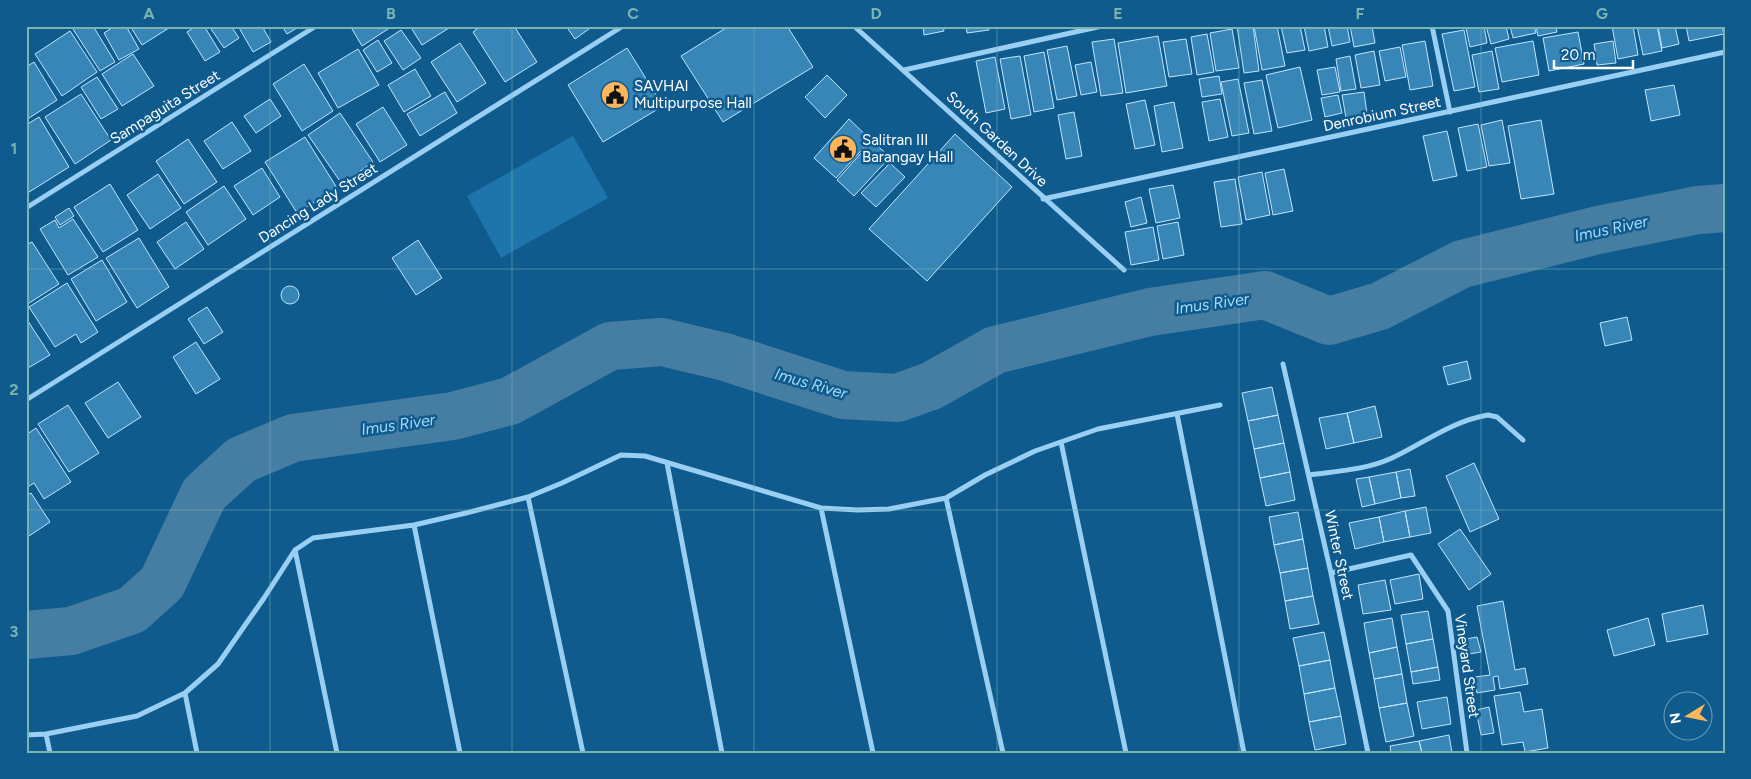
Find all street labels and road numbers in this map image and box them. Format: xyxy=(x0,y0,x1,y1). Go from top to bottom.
street label: Sampaguita Street xyxy=(107,66,223,148)
street label: South Garden Drive xyxy=(943,87,1051,191)
street label: Denrobium Street xyxy=(1322,93,1443,135)
street label: Dancing Lady Street xyxy=(255,159,381,247)
street label: Winter Street xyxy=(1321,509,1357,602)
street label: Vineyard Street xyxy=(1451,613,1483,720)

